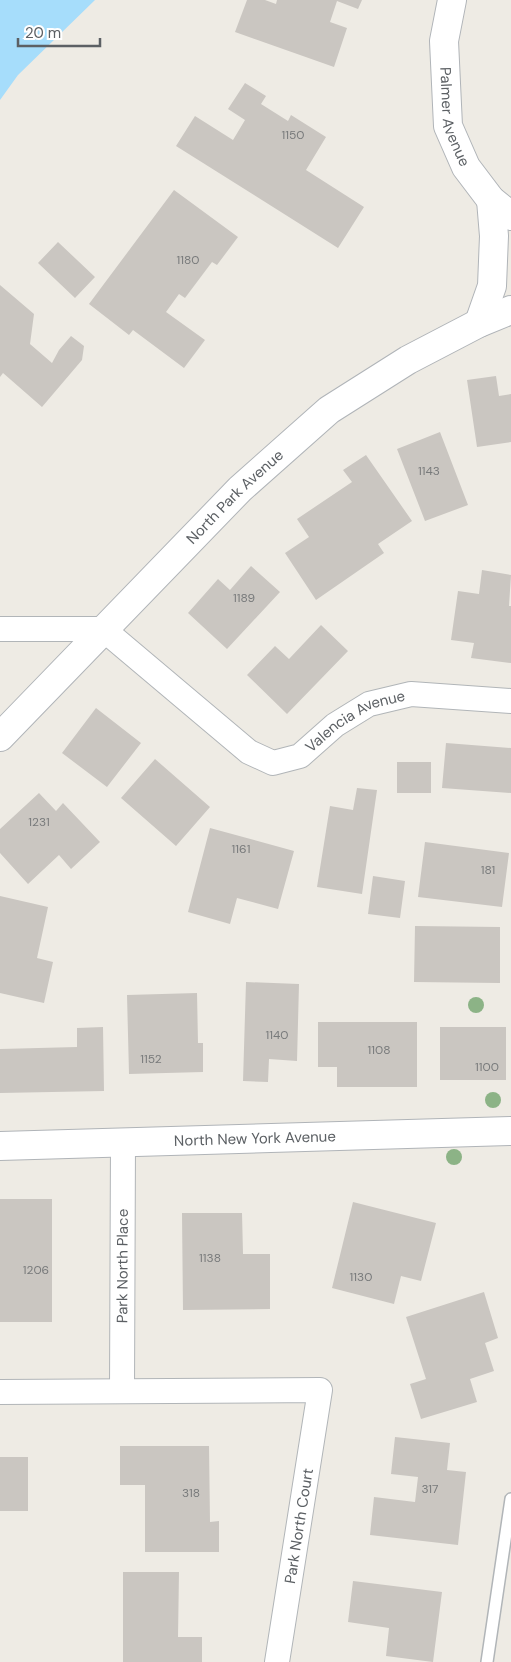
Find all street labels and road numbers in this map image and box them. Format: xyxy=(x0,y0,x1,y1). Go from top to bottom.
street label: Palmer Avenue xyxy=(435,67,475,170)
street label: North Park Avenue xyxy=(182,445,288,549)
street label: Valencia Avenue xyxy=(301,686,407,757)
street label: North New York Avenue xyxy=(174,1126,336,1151)
street label: Park North Place xyxy=(112,1209,133,1323)
street label: Park North Court xyxy=(280,1467,318,1585)

